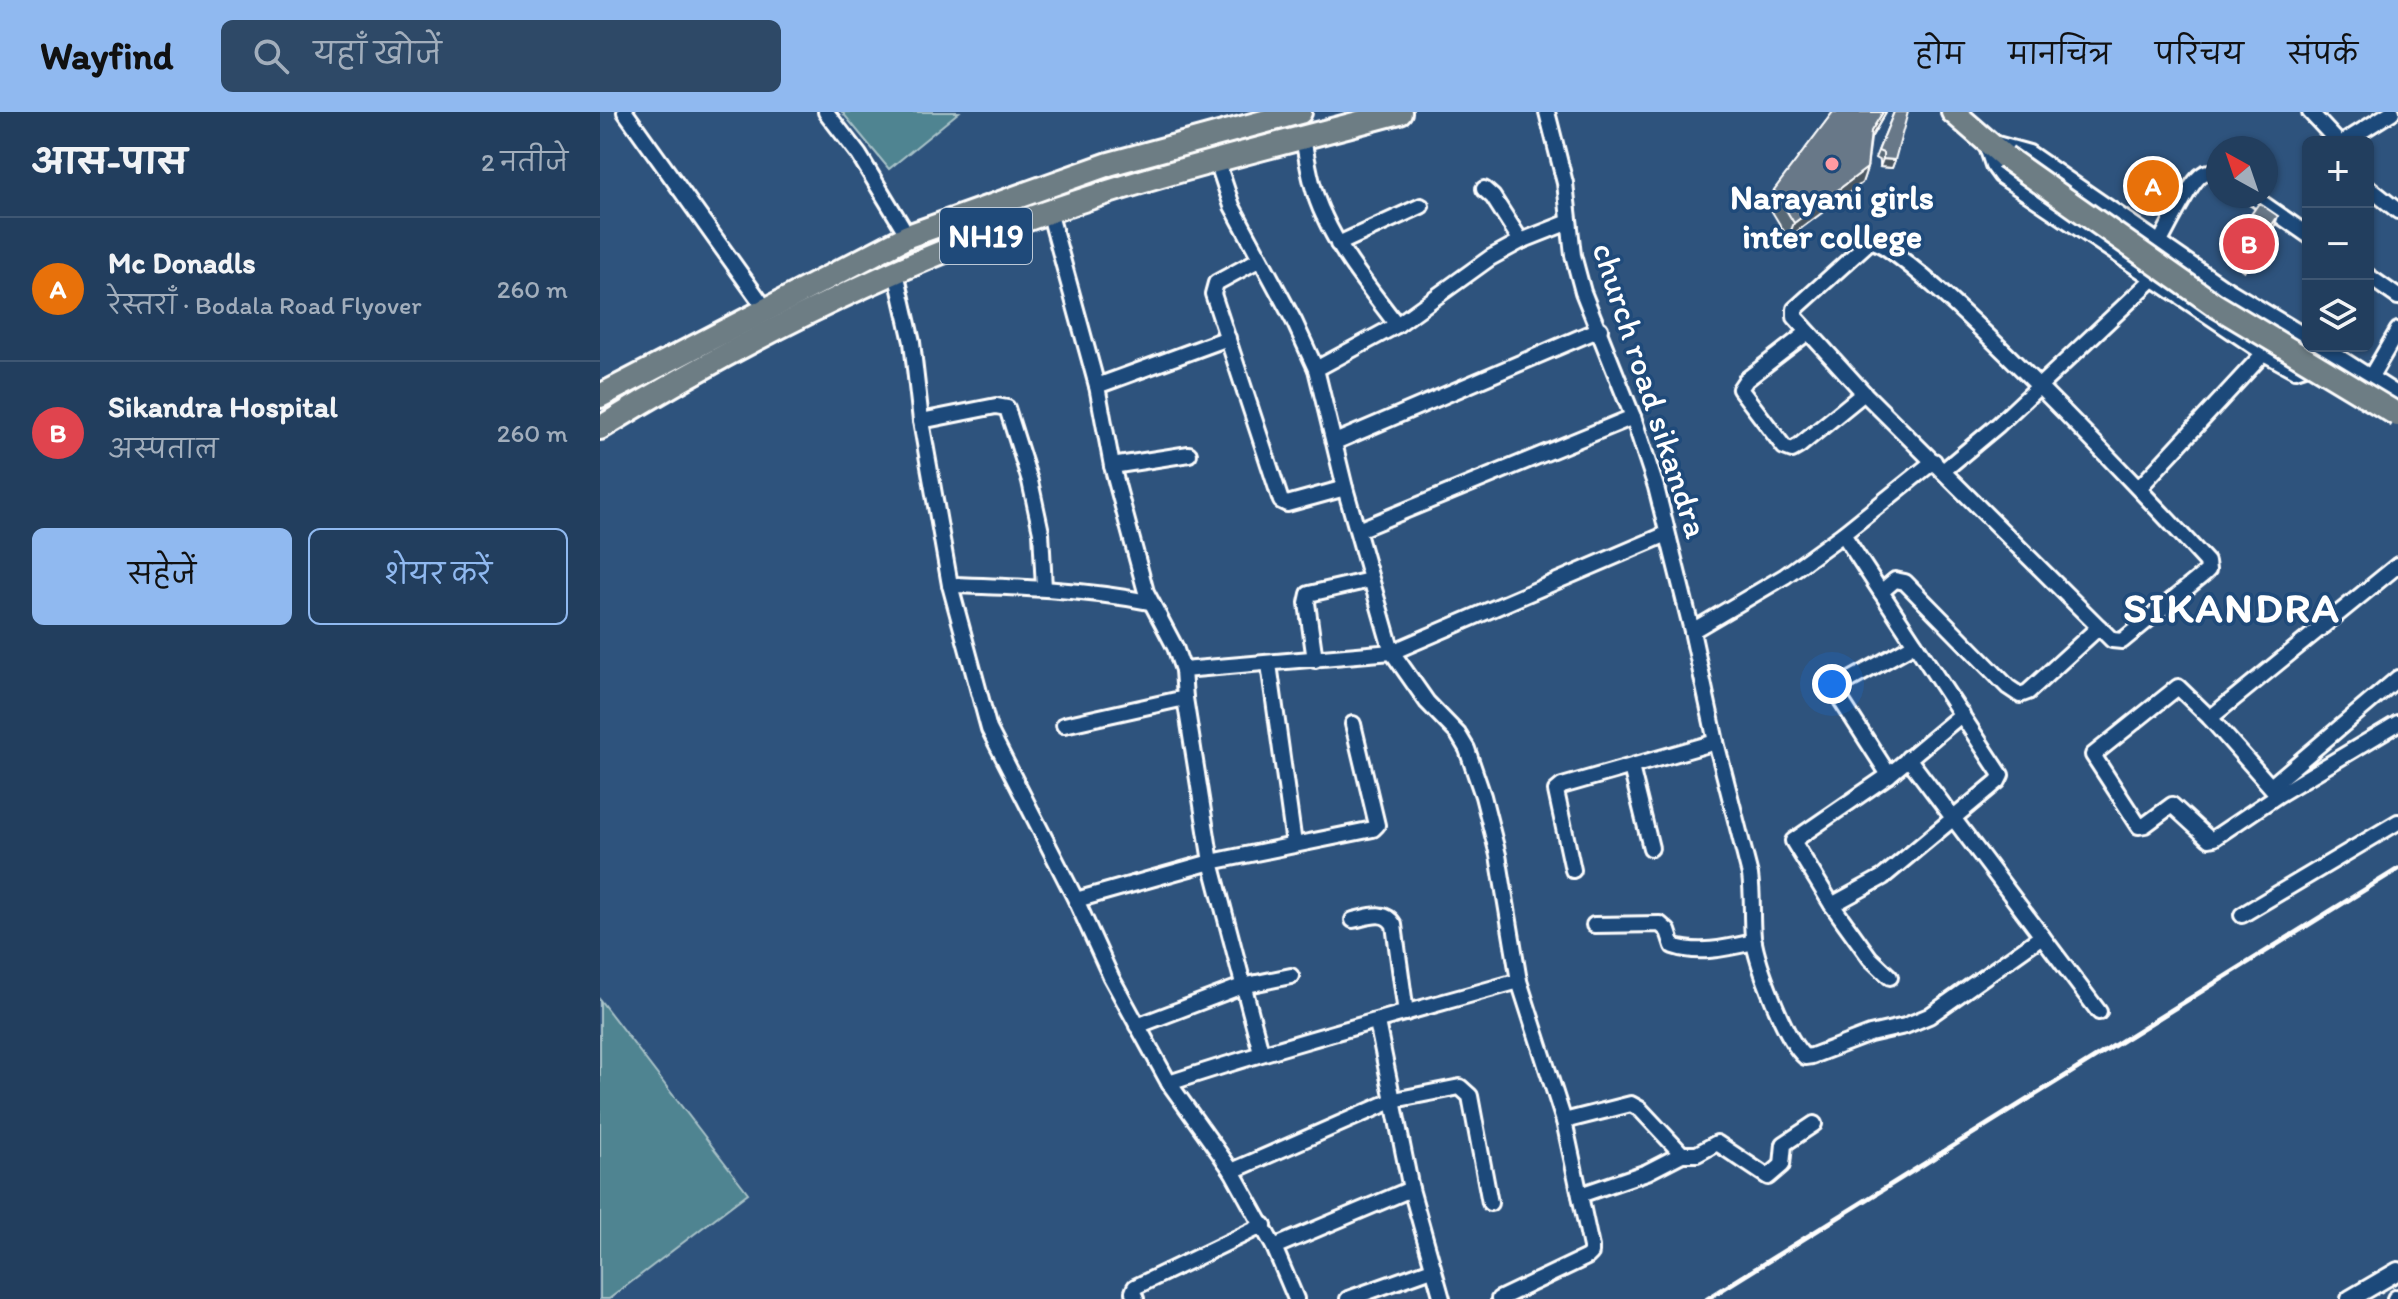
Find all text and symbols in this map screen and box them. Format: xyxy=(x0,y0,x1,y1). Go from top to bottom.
search box xyxy=(221,20,781,92)
text: Wayfind xyxy=(40,33,173,79)
icon: search xyxy=(249,34,293,78)
text: यहाँ खोजें xyxy=(313,35,441,72)
text: होम xyxy=(1915,37,1964,71)
text: मानचित्र xyxy=(2008,37,2111,71)
text: परिचय xyxy=(2155,37,2244,71)
text: संपर्क xyxy=(2288,37,2358,71)
north arrow xyxy=(2206,136,2278,208)
map controls xyxy=(2302,136,2374,352)
button: + xyxy=(2302,136,2374,208)
text: आस-पास xyxy=(32,141,187,182)
text: 2 नतीजे xyxy=(481,146,568,178)
marker: Narayani girls inter college xyxy=(1823,155,1841,173)
pin: A xyxy=(2127,156,2179,216)
place label: Narayani girls inter college xyxy=(1730,177,1934,257)
road number: NH19 xyxy=(940,208,1032,264)
button: − xyxy=(2302,208,2374,280)
pin: B xyxy=(2223,214,2275,274)
street label: church road sikandra xyxy=(1583,237,1718,543)
text: Mc Donadls xyxy=(108,244,256,281)
text: A xyxy=(50,273,66,305)
text: 260 m xyxy=(497,273,568,305)
button: layers xyxy=(2302,280,2374,352)
text: रेस्तराँ · Bodala Road Flyover xyxy=(108,289,422,321)
text: Sikandra Hospital xyxy=(108,388,338,425)
text: B xyxy=(50,417,66,449)
text: 260 m xyxy=(497,417,568,449)
text: अस्पताल xyxy=(108,433,218,465)
button: सहेजें xyxy=(32,528,292,625)
button: शेयर करें xyxy=(308,528,568,625)
district label: SIKANDRA xyxy=(2123,582,2341,633)
your location xyxy=(1812,664,1852,704)

